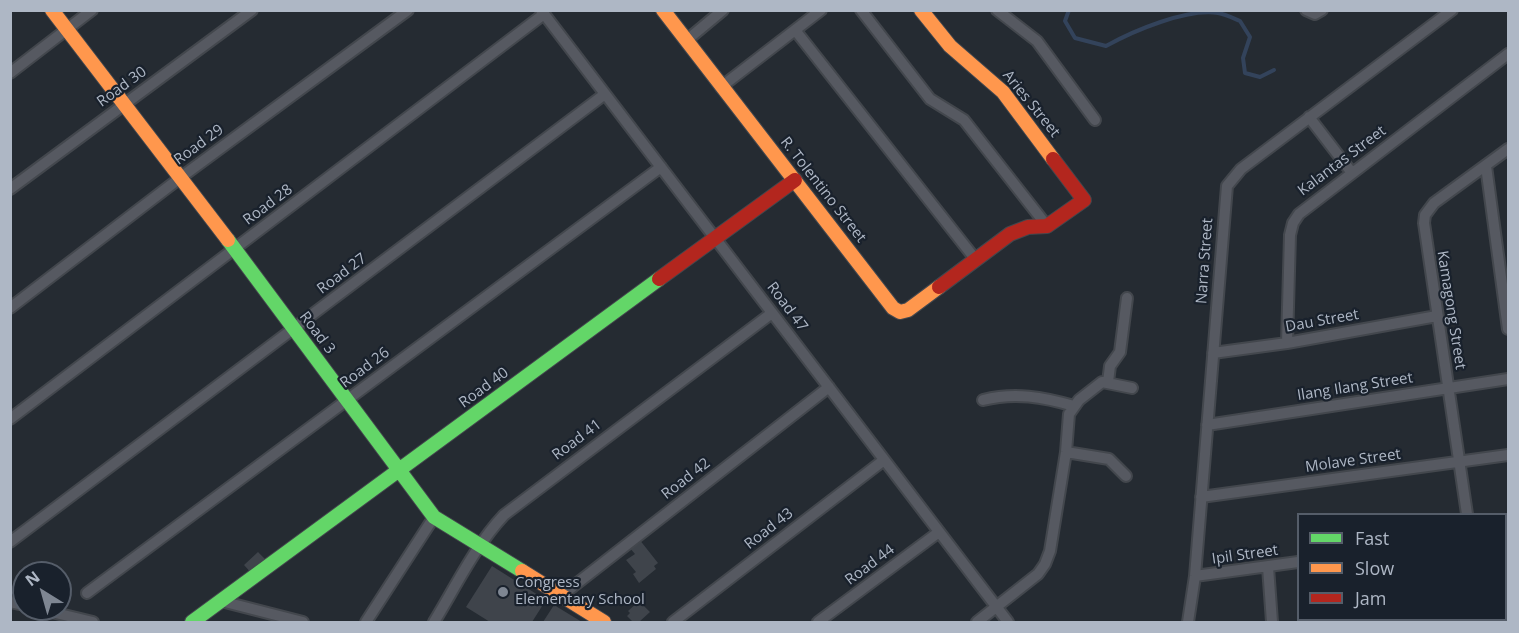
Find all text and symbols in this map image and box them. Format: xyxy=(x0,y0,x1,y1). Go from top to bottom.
street label: Road 30 xyxy=(94,63,150,111)
street label: Aries Street xyxy=(999,67,1063,141)
street label: Road 29 xyxy=(171,121,227,169)
street label: Kalantas Street xyxy=(1294,122,1390,200)
street label: R. Tolentino Street xyxy=(776,134,870,246)
street label: Road 28 xyxy=(240,181,296,229)
street label: Narra Street xyxy=(1193,217,1217,305)
street label: Kamagong Street xyxy=(1433,249,1469,371)
street label: Road 27 xyxy=(314,250,370,298)
street label: Road 47 xyxy=(763,279,811,335)
street label: Dau Street xyxy=(1284,306,1360,336)
street label: Road 3 xyxy=(295,308,339,358)
street label: Road 26 xyxy=(337,344,393,392)
street label: Road 40 xyxy=(456,364,512,412)
street label: Ilang Ilang Street xyxy=(1296,369,1414,405)
street label: Road 41 xyxy=(549,416,605,464)
street label: Molave Street xyxy=(1304,445,1402,477)
street label: Road 42 xyxy=(658,454,714,504)
street label: Road 43 xyxy=(741,504,797,554)
legend xyxy=(1297,513,1507,621)
text: Fast xyxy=(1355,526,1389,550)
street label: Road 44 xyxy=(842,541,898,589)
street label: Ipil Street xyxy=(1211,541,1279,569)
text: Slow xyxy=(1355,556,1394,580)
north arrow xyxy=(12,561,72,621)
text: N xyxy=(21,566,44,591)
place label: Congress Elementary School xyxy=(515,574,645,609)
marker: Congress Elementary School xyxy=(496,585,510,599)
text: Jam xyxy=(1355,586,1387,610)

